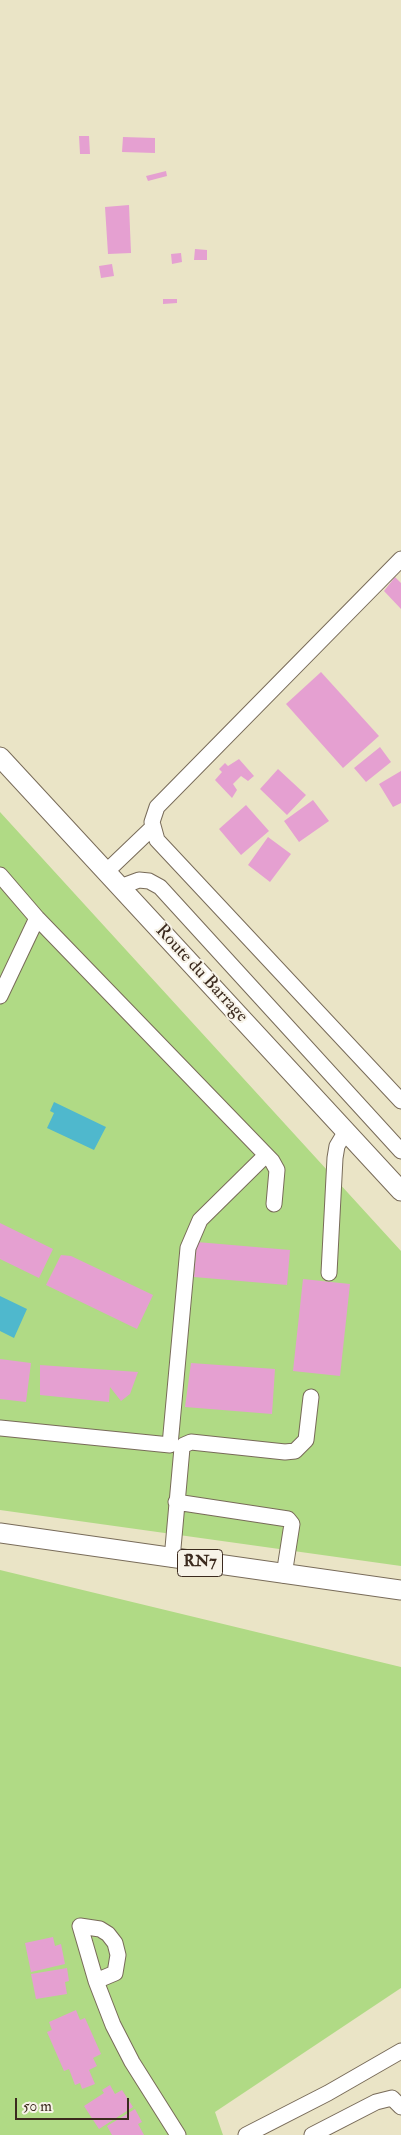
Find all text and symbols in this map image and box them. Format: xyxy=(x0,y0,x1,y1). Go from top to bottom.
street label: Route du Barrage xyxy=(150,921,252,1027)
road number: RN7 xyxy=(178,1550,222,1576)
scale bar xyxy=(18,2088,131,2120)
text: 50 m xyxy=(23,2097,52,2116)

